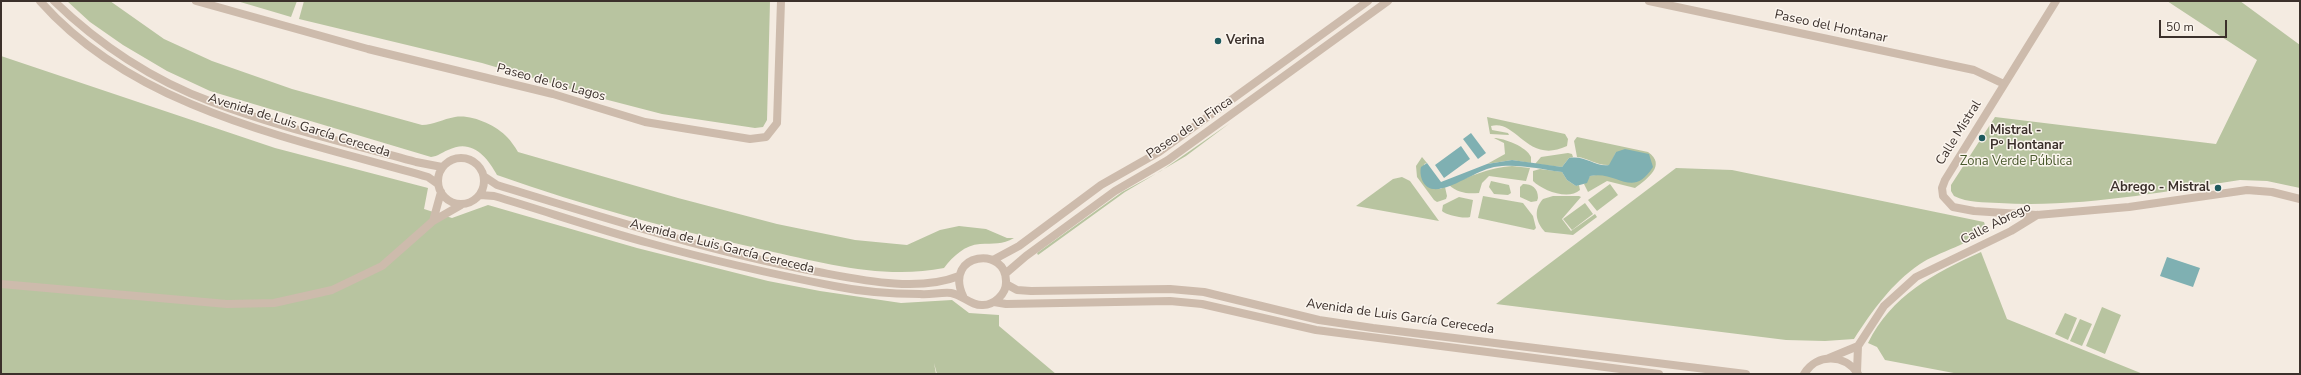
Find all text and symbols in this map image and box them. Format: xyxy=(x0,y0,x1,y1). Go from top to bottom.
street label: Paseo del Hontanar xyxy=(1773,7,1889,47)
scale bar xyxy=(2161,12,2229,38)
text: 50 m xyxy=(2166,19,2194,35)
place label: Verina xyxy=(1226,33,1265,49)
marker: Verina xyxy=(1213,36,1223,46)
street label: Paseo de los Lagos xyxy=(495,61,607,105)
street label: Avenida de Luis García Cereceda xyxy=(206,91,392,161)
street label: Paseo de la Finca xyxy=(1144,93,1236,163)
street label: Calle Mistral xyxy=(1933,98,1985,168)
place label: Mistral - Pº Hontanar xyxy=(1990,123,2064,154)
marker: Mistral - Pº Hontanar xyxy=(1977,133,1987,143)
park label: Zona Verde Pública xyxy=(1960,154,2072,170)
place label: Abrego - Mistral xyxy=(2110,180,2210,196)
marker: Abrego - Mistral xyxy=(2213,183,2223,193)
street label: Calle Abrego xyxy=(1958,200,2034,248)
street label: Avenida de Luis García Cereceda xyxy=(628,216,816,278)
street label: Avenida de Luis García Cereceda xyxy=(1305,296,1495,338)

